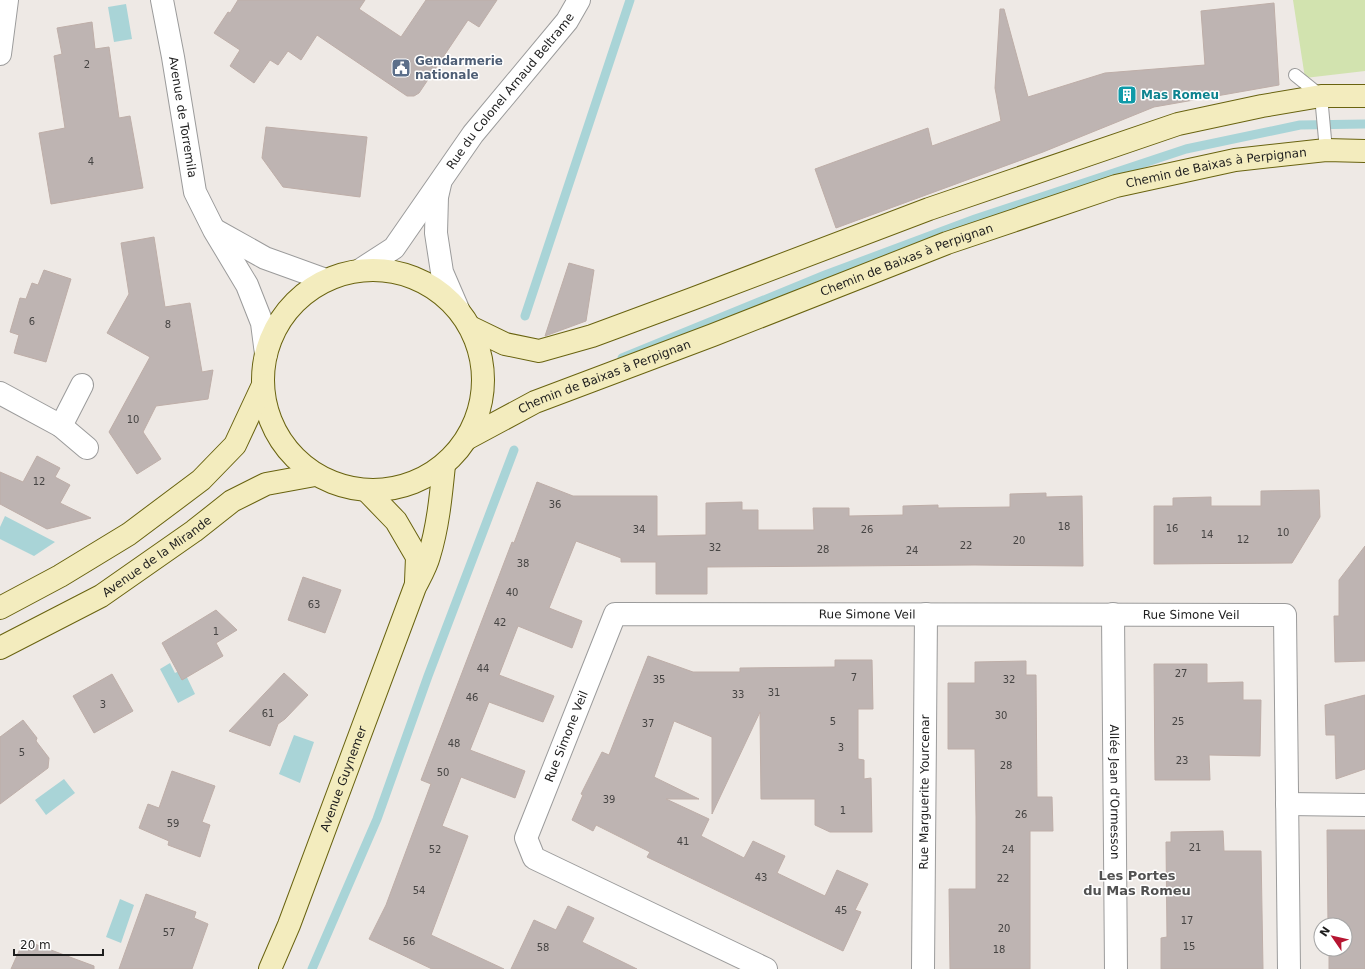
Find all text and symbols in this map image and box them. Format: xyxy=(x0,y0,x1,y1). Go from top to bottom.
street label: Rue du Colonel Arnaud Beltrame xyxy=(444,11,577,172)
place label: Gendarmerie nationale xyxy=(415,54,503,82)
street label: Avenue de Torremila xyxy=(166,56,200,179)
public building icon: Gendarmerie nationale xyxy=(390,57,412,79)
house number: 2 xyxy=(84,59,90,70)
building icon: Mas Romeu xyxy=(1116,84,1138,106)
place label: Mas Romeu xyxy=(1141,88,1219,102)
street label: Chemin de Baixas à Perpignan xyxy=(1124,145,1307,191)
house number: 4 xyxy=(88,156,94,167)
street label: Chemin de Baixas à Perpignan xyxy=(818,221,995,299)
house number: 6 xyxy=(29,316,35,327)
house number: 8 xyxy=(165,319,171,330)
street label: Chemin de Baixas à Perpignan xyxy=(516,337,693,417)
house number: 10 xyxy=(127,414,139,425)
house number: 12 xyxy=(33,476,45,487)
house number: 36 xyxy=(549,499,561,510)
street label: Avenue de la Mirande xyxy=(100,513,214,600)
house number: 18 xyxy=(1058,521,1070,532)
house number: 16 xyxy=(1166,523,1178,534)
house number: 34 xyxy=(633,524,645,535)
house number: 26 xyxy=(861,524,873,535)
house number: 10 xyxy=(1277,527,1289,538)
house number: 14 xyxy=(1201,529,1213,540)
house number: 12 xyxy=(1237,534,1249,545)
house number: 20 xyxy=(1013,535,1025,546)
house number: 22 xyxy=(960,540,972,551)
house number: 32 xyxy=(709,542,721,553)
house number: 28 xyxy=(817,544,829,555)
house number: 24 xyxy=(906,545,918,556)
house number: 38 xyxy=(517,558,529,569)
house number: 40 xyxy=(506,587,518,598)
house number: 63 xyxy=(308,599,320,610)
street label: Rue Simone Veil xyxy=(819,607,916,621)
street label: Rue Simone Veil xyxy=(1143,608,1240,622)
house number: 42 xyxy=(494,617,506,628)
house number: 1 xyxy=(213,626,219,637)
house number: 44 xyxy=(477,663,489,674)
house number: 27 xyxy=(1175,668,1187,679)
house number: 7 xyxy=(851,672,857,683)
house number: 35 xyxy=(653,674,665,685)
house number: 32 xyxy=(1003,674,1015,685)
house number: 31 xyxy=(768,687,780,698)
street label: Rue Simone Veil xyxy=(542,689,591,784)
house number: 33 xyxy=(732,689,744,700)
house number: 46 xyxy=(466,692,478,703)
house number: 3 xyxy=(100,699,106,710)
house number: 61 xyxy=(262,708,274,719)
house number: 30 xyxy=(995,710,1007,721)
street label: Rue Marguerite Yourcenar xyxy=(917,714,932,870)
house number: 5 xyxy=(830,716,836,727)
house number: 25 xyxy=(1172,716,1184,727)
house number: 37 xyxy=(642,718,654,729)
street label: Avenue Guynemer xyxy=(317,724,370,833)
street label: Allée Jean d'Ormesson xyxy=(1107,724,1122,860)
house number: 48 xyxy=(448,738,460,749)
house number: 3 xyxy=(838,742,844,753)
house number: 5 xyxy=(19,747,25,758)
house number: 23 xyxy=(1176,755,1188,766)
house number: 28 xyxy=(1000,760,1012,771)
house number: 50 xyxy=(437,767,449,778)
house number: 39 xyxy=(603,794,615,805)
house number: 1 xyxy=(840,805,846,816)
house number: 26 xyxy=(1015,809,1027,820)
house number: 59 xyxy=(167,818,179,829)
house number: 41 xyxy=(677,836,689,847)
house number: 21 xyxy=(1189,842,1201,853)
house number: 52 xyxy=(429,844,441,855)
house number: 24 xyxy=(1002,844,1014,855)
district label: Les Portes du Mas Romeu xyxy=(1083,868,1191,898)
house number: 43 xyxy=(755,872,767,883)
house number: 22 xyxy=(997,873,1009,884)
house number: 54 xyxy=(413,885,425,896)
house number: 45 xyxy=(835,905,847,916)
house number: 17 xyxy=(1181,915,1193,926)
north arrow xyxy=(1313,917,1353,957)
house number: 20 xyxy=(998,923,1010,934)
text: N xyxy=(1317,924,1333,939)
house number: 57 xyxy=(163,927,175,938)
scale bar xyxy=(14,931,103,957)
house number: 56 xyxy=(403,936,415,947)
text: 20 m xyxy=(20,938,51,952)
house number: 15 xyxy=(1183,941,1195,952)
house number: 58 xyxy=(537,942,549,953)
house number: 18 xyxy=(993,944,1005,955)

